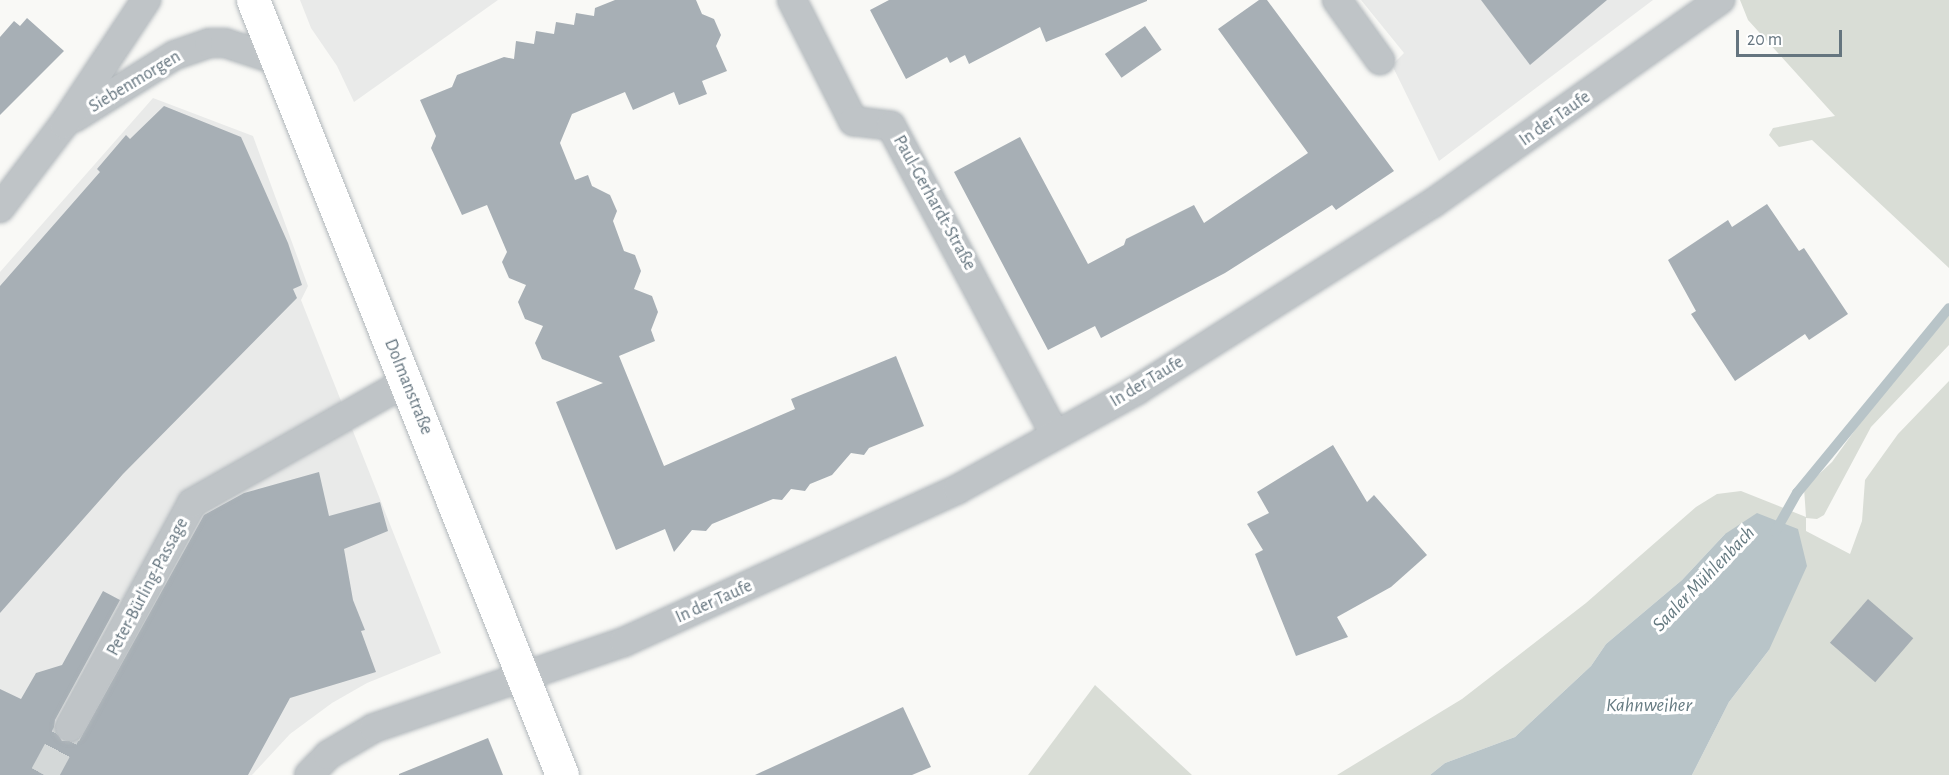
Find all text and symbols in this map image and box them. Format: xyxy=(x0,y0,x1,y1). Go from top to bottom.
scale bar xyxy=(1739,18,1846,56)
text: 20 m xyxy=(1747,31,1782,49)
street label: Siebenmorgen xyxy=(85,46,185,118)
street label: In der Taufe xyxy=(1515,87,1595,151)
street label: Paul-Gerhardt-Straße xyxy=(888,132,980,274)
street label: Dolmanstraße xyxy=(379,336,437,438)
street label: In der Taufe xyxy=(1106,352,1188,412)
street label: Peter-Bürling-Passage xyxy=(103,514,193,660)
water label: Saaler Mühlenbach xyxy=(1648,521,1760,637)
street label: In der Taufe xyxy=(672,576,756,628)
water label: Kahnweiher xyxy=(1606,693,1692,717)

